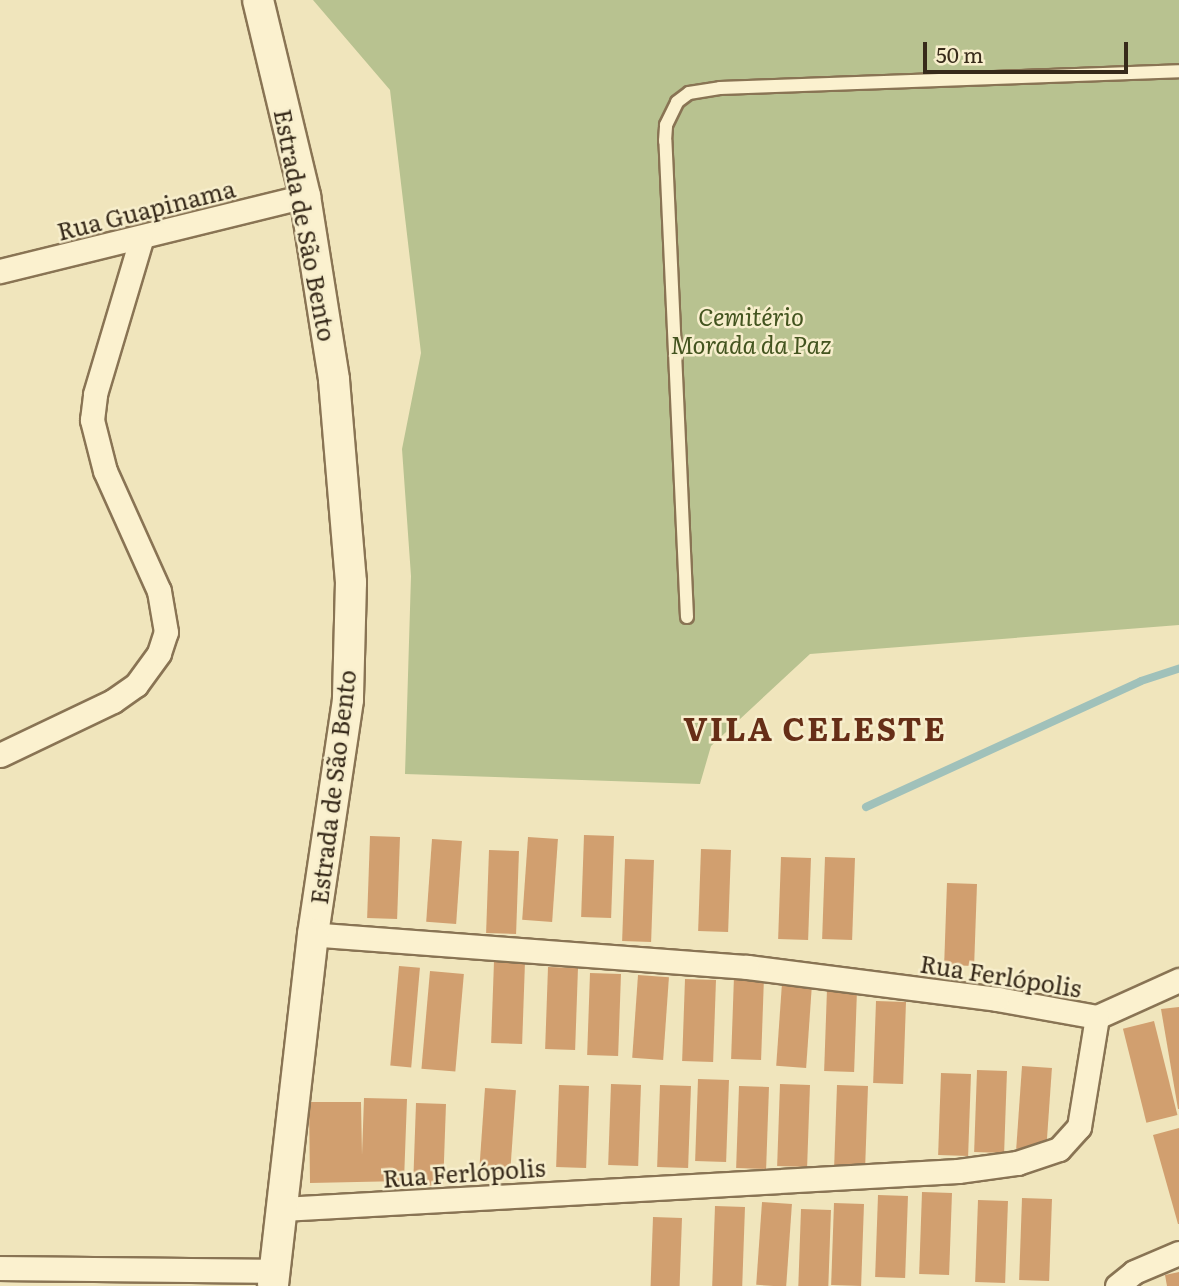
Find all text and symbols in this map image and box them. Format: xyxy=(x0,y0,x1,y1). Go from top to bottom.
scale bar xyxy=(927,28,1132,72)
text: 50 m xyxy=(936,38,983,69)
street label: Estrada de São Bento xyxy=(269,106,343,344)
street label: Rua Guapinama xyxy=(54,173,238,245)
park label: Cemitério Morada da Paz xyxy=(670,302,832,358)
street label: Estrada de São Bento xyxy=(303,668,361,906)
district label: VILA CELESTE xyxy=(685,708,945,746)
street label: Rua Ferlópolis xyxy=(918,948,1084,1002)
street label: Rua Ferlópolis xyxy=(382,1152,546,1192)

